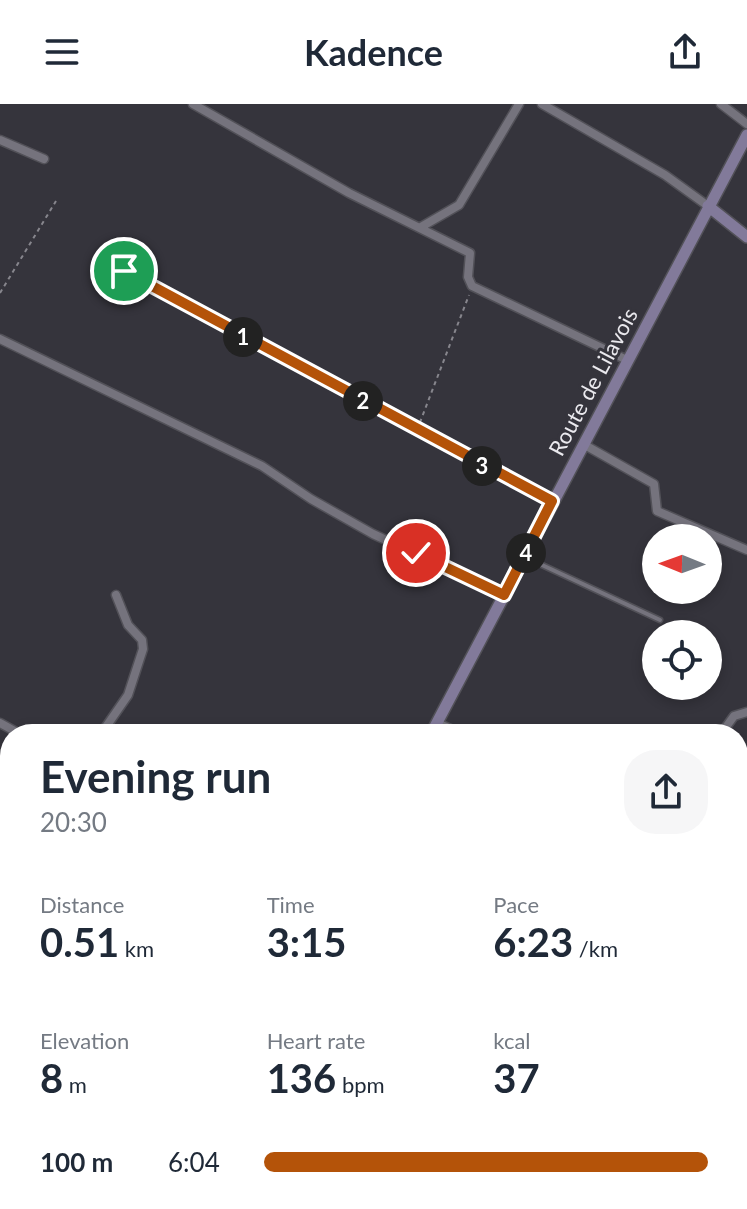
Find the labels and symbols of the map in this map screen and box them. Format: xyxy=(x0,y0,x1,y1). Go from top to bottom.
pin xyxy=(90,237,158,305)
street label: Route de Lilavois xyxy=(542,303,643,460)
pin: 1 xyxy=(223,317,263,357)
pin: 2 xyxy=(343,381,383,421)
pin: 3 xyxy=(462,446,502,486)
pin xyxy=(382,519,450,587)
north arrow xyxy=(642,524,722,604)
pin: 4 xyxy=(506,533,546,573)

